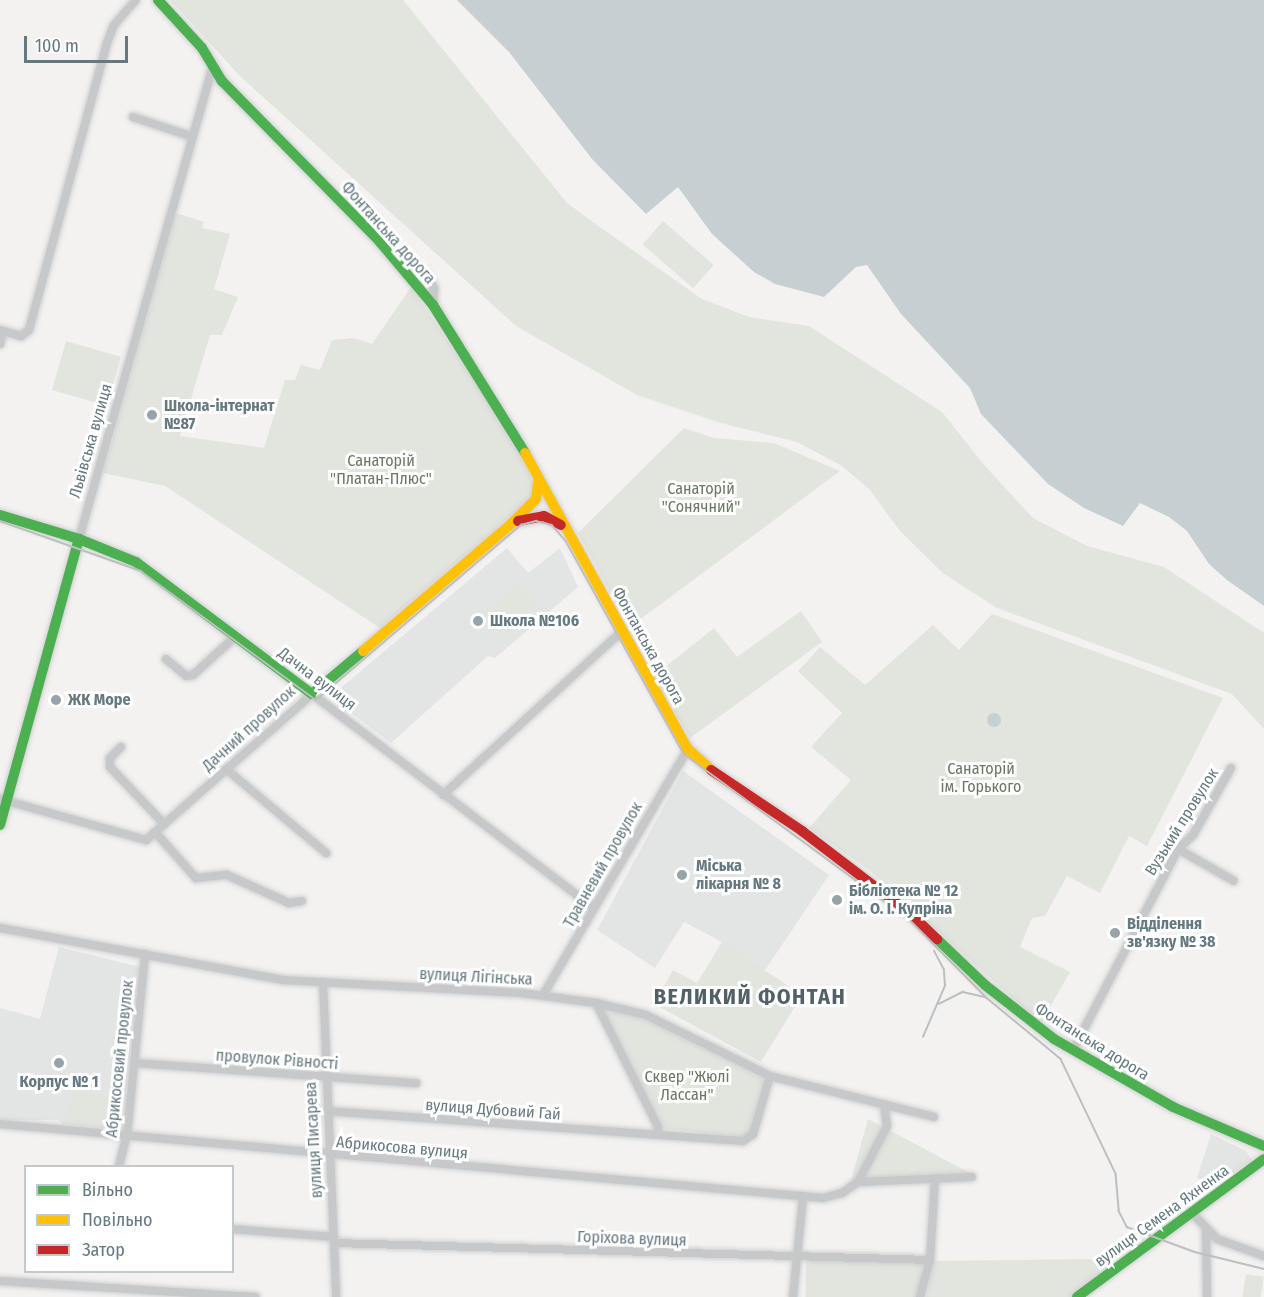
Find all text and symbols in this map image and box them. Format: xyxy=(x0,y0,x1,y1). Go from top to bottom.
scale bar xyxy=(27,24,130,62)
text: 100 m xyxy=(35,35,79,57)
street label: Фонтанська дорога xyxy=(337,178,439,288)
street label: Львівська вулиця xyxy=(66,382,116,500)
place label: Школа-інтернат №87 xyxy=(164,396,274,434)
marker: Школа-інтернат №87 xyxy=(145,408,159,422)
park label: Санаторій "Платан-Плюс" xyxy=(330,451,432,489)
park label: Санаторій "Сонячний" xyxy=(662,479,740,517)
street label: Фонтанська дорога xyxy=(608,584,688,708)
place label: Школа №106 xyxy=(490,611,579,631)
marker: Школа №106 xyxy=(471,614,485,628)
street label: Дачна вулиця xyxy=(274,643,360,715)
street label: Дачний провулок xyxy=(199,682,299,776)
place label: ЖК Море xyxy=(68,690,131,710)
marker: ЖК Море xyxy=(49,693,63,707)
park label: Cанаторій ім. Горького xyxy=(941,759,1021,797)
street label: Вузький провулок xyxy=(1141,765,1223,879)
street label: Травневий провулок xyxy=(559,799,647,931)
place label: Міська лікарня № 8 xyxy=(696,856,781,894)
marker: Міська лікарня № 8 xyxy=(673,866,691,884)
place label: Бібліотека № 12 ім. О. І. Купріна xyxy=(849,881,958,919)
marker: Бібліотека № 12 ім. О. І. Купріна xyxy=(830,893,844,907)
place label: Відділення зв'язку № 38 xyxy=(1127,914,1215,952)
marker: Відділення зв'язку № 38 xyxy=(1108,926,1122,940)
street label: вулиця Лігінська xyxy=(419,964,533,990)
street label: Абрикосовий провулок xyxy=(102,979,138,1139)
district label: ВЕЛИКИЙ ФОНТАН xyxy=(654,984,846,1010)
street label: Фонтанська дорога xyxy=(1031,999,1153,1085)
street label: провулок Рівності xyxy=(215,1046,339,1074)
marker: Корпус № 1 xyxy=(52,1056,66,1070)
park label: Сквер "Жюлі Лассан" xyxy=(645,1067,729,1105)
place label: Корпус № 1 xyxy=(20,1072,98,1092)
street label: вулиця Писарева xyxy=(301,1081,327,1199)
street label: вулиця Дубовий Гай xyxy=(425,1096,561,1124)
street label: Абрикосова вулиця xyxy=(335,1133,469,1163)
street label: вулиця Семена Яхненка xyxy=(1091,1161,1233,1271)
legend xyxy=(24,1165,234,1273)
text: Вільно xyxy=(82,1179,133,1201)
text: Повільно xyxy=(82,1209,153,1231)
street label: Горіхова вулиця xyxy=(577,1227,687,1251)
text: Затор xyxy=(82,1239,125,1261)

